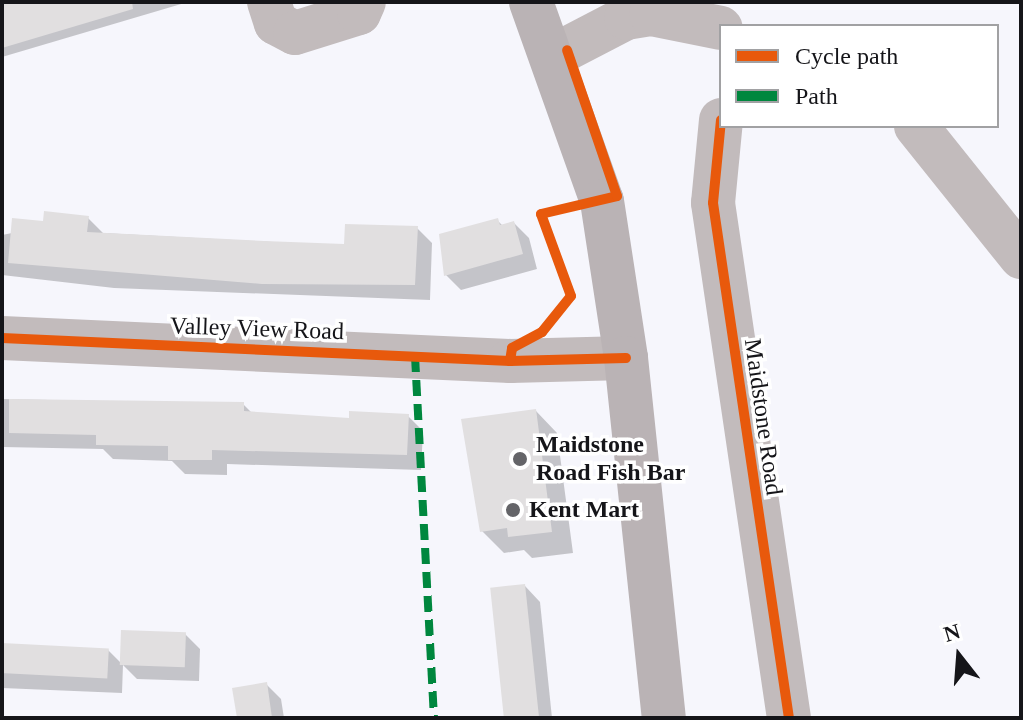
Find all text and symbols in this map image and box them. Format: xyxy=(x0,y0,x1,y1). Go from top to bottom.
legend xyxy=(719,24,999,128)
text: Cycle path xyxy=(795,43,898,69)
text: Path xyxy=(795,83,838,109)
street label: Valley View Road xyxy=(169,312,345,346)
street label: Maidstone Road xyxy=(738,337,788,497)
place label: Maidstone Road Fish Bar xyxy=(536,431,685,487)
marker: Maidstone Road Fish Bar xyxy=(511,450,529,468)
place label: Kent Mart xyxy=(529,496,639,524)
marker: Kent Mart xyxy=(504,501,522,519)
north arrow xyxy=(919,616,999,696)
text: N xyxy=(941,618,963,647)

